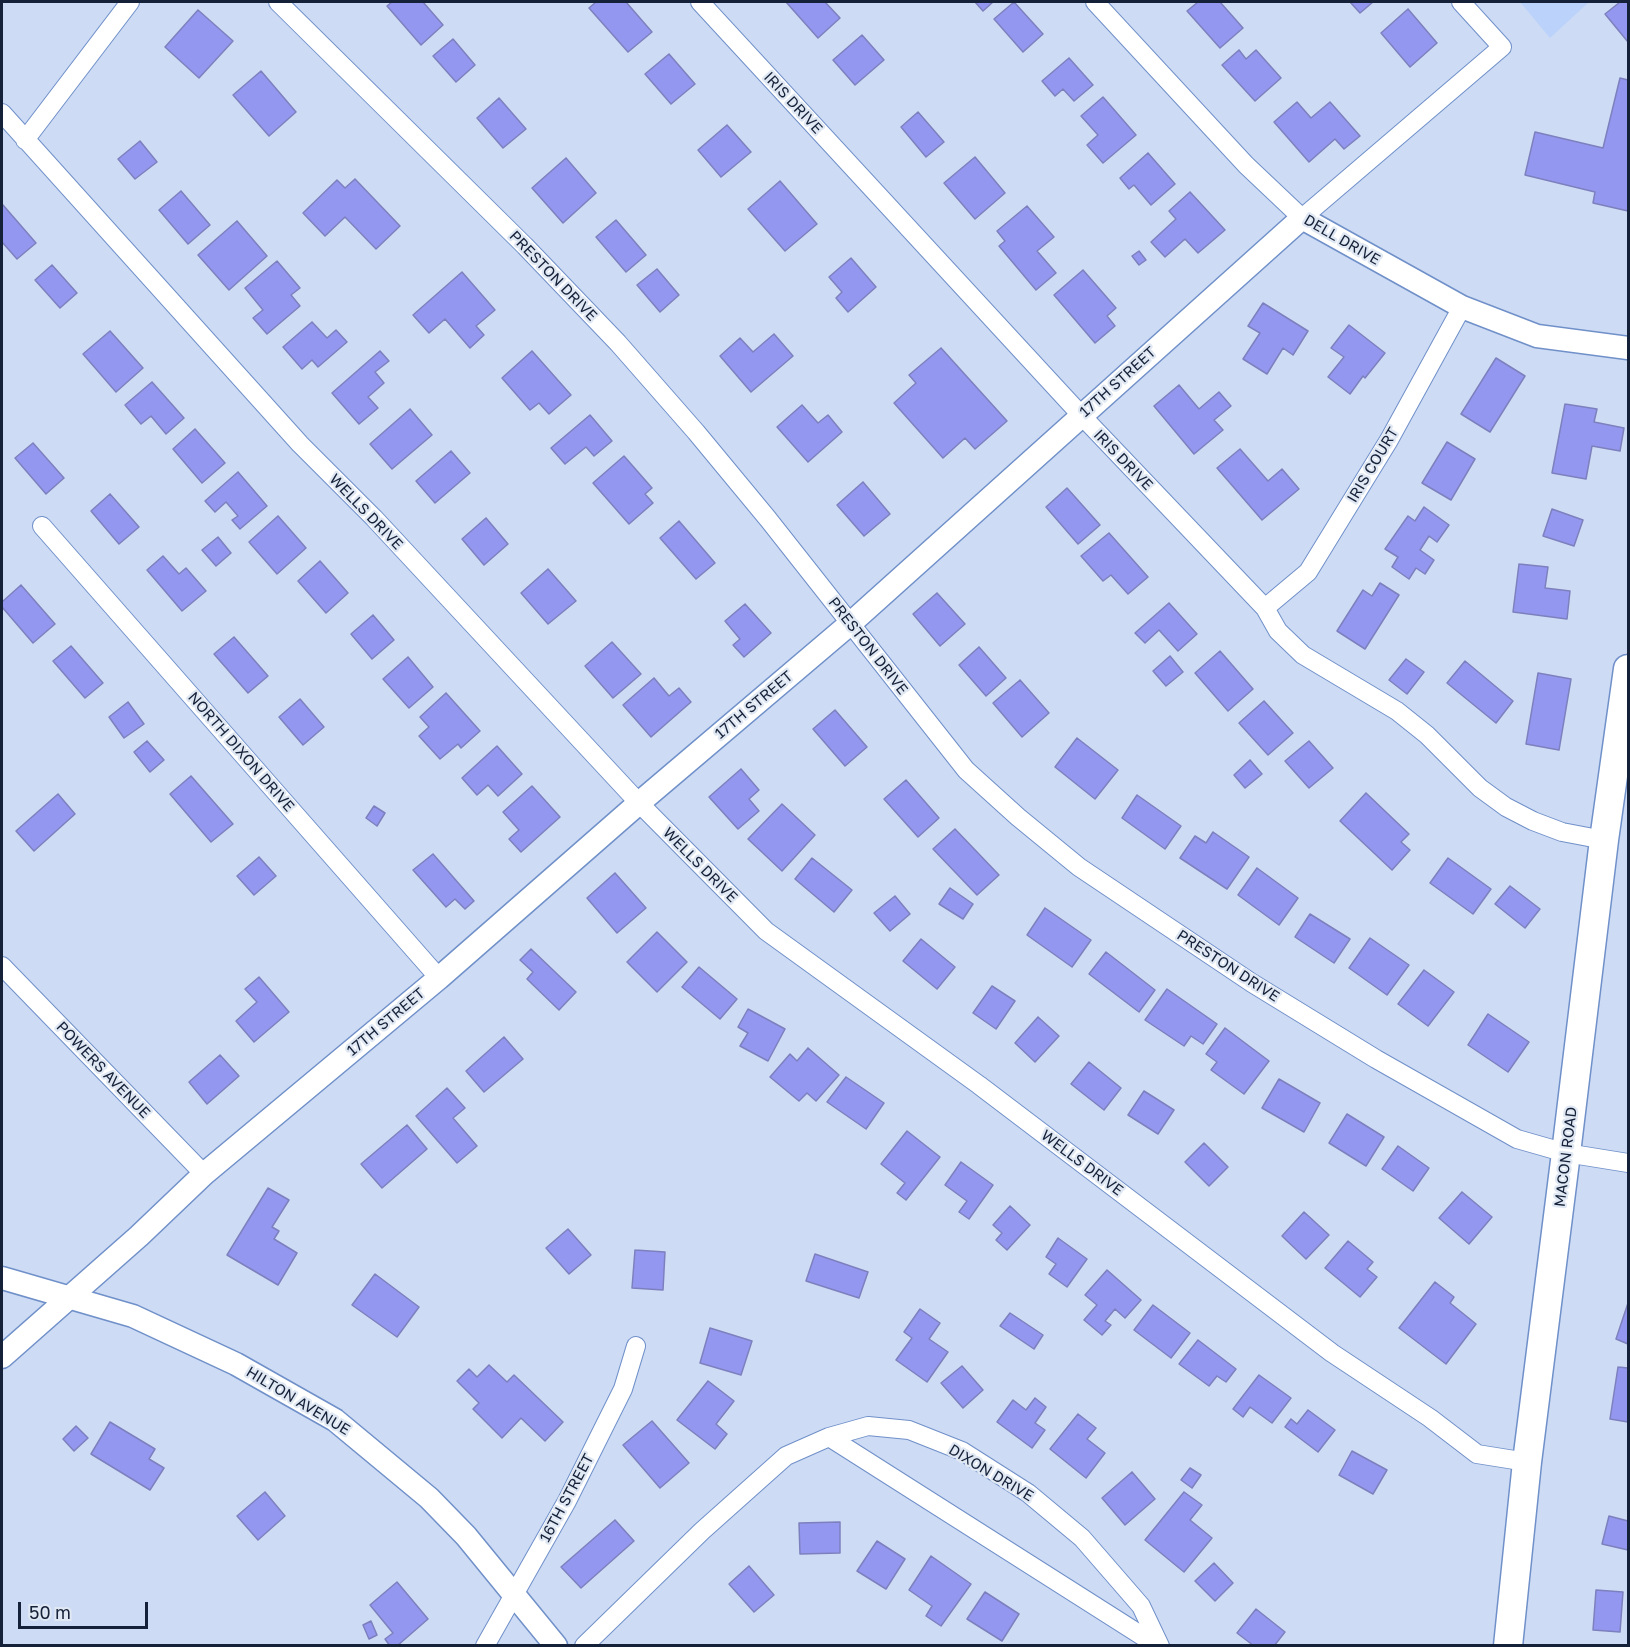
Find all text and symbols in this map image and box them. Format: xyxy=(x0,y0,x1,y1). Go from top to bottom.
street label: IRIS DRIVE xyxy=(760,68,826,138)
street label: DELL DRIVE xyxy=(1301,211,1383,269)
street label: PRESTON DRIVE xyxy=(505,227,601,325)
street label: 17TH STREET xyxy=(1076,343,1160,421)
street label: IRIS COURT xyxy=(1344,424,1402,506)
street label: IRIS DRIVE xyxy=(1090,426,1156,494)
street label: WELLS DRIVE xyxy=(325,470,407,554)
street label: PRESTON DRIVE xyxy=(824,594,912,698)
street label: 17TH STREET xyxy=(711,667,797,743)
street label: NORTH DIXON DRIVE xyxy=(184,688,298,816)
street label: WELLS DRIVE xyxy=(659,824,741,906)
street label: PRESTON DRIVE xyxy=(1173,926,1283,1006)
street label: 17TH STREET xyxy=(343,984,429,1060)
street label: POWERS AVENUE xyxy=(52,1018,154,1122)
street label: MACON ROAD xyxy=(1551,1106,1581,1208)
street label: WELLS DRIVE xyxy=(1037,1126,1127,1200)
street label: HILTON AVENUE xyxy=(243,1363,353,1439)
street label: DIXON DRIVE xyxy=(945,1441,1037,1505)
street label: 16TH STREET xyxy=(536,1451,598,1545)
scale bar xyxy=(21,1590,152,1628)
text: 50 m xyxy=(29,1601,71,1623)

